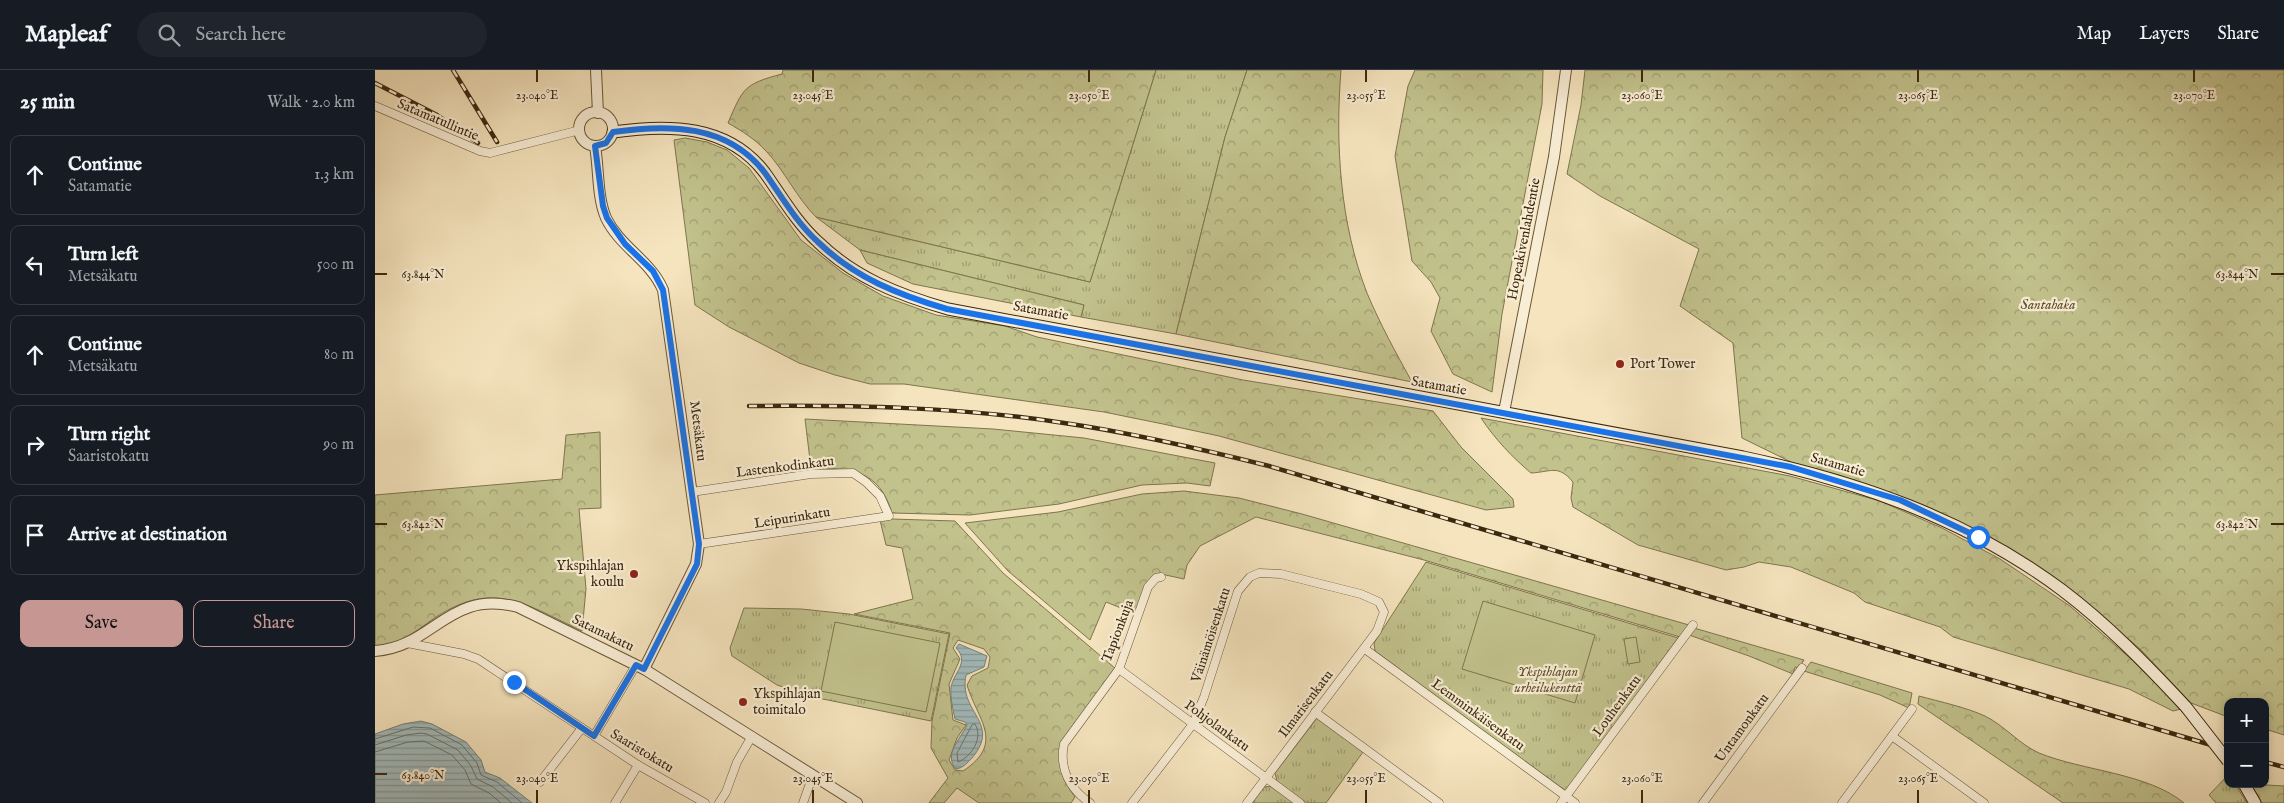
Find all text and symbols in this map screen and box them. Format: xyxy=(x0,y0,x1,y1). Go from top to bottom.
search box xyxy=(137,12,487,57)
text: Mapleaf xyxy=(25,19,107,50)
icon: search xyxy=(155,21,183,49)
text: Search here xyxy=(195,23,286,47)
text: Map xyxy=(2077,23,2111,46)
text: Layers xyxy=(2139,23,2190,46)
text: Share xyxy=(2218,23,2259,46)
text: 23.040°E xyxy=(516,88,558,103)
text: 23.045°E xyxy=(793,88,833,103)
text: 23.050°E xyxy=(1069,88,1109,103)
text: 23.055°E xyxy=(1346,88,1386,103)
text: 23.060°E xyxy=(1621,88,1663,103)
text: 23.065°E xyxy=(1898,88,1938,103)
text: 23.070°E xyxy=(2173,88,2215,103)
text: 25 min xyxy=(20,89,75,116)
text: Walk · 2.0 km xyxy=(267,93,355,113)
street label: Satamatullintie xyxy=(395,95,482,145)
text: Continue xyxy=(68,153,142,177)
icon: ahead xyxy=(21,161,49,189)
text: 1.3 km xyxy=(314,165,354,185)
street label: Hopeakivenlahdentie xyxy=(1503,176,1545,302)
text: Satamatie xyxy=(68,177,132,197)
text: Turn left xyxy=(68,243,139,267)
icon: left xyxy=(21,251,49,279)
text: 500 m xyxy=(317,255,354,275)
text: Metsäkatu xyxy=(68,267,138,287)
text: 63.844°N xyxy=(402,267,445,282)
text: 63.844°N xyxy=(2216,267,2259,282)
park label: Santahaka xyxy=(2021,296,2075,314)
street label: Satamatie xyxy=(1012,297,1071,325)
text: Continue xyxy=(68,333,142,357)
icon: ahead xyxy=(21,341,49,369)
text: 80 m xyxy=(324,345,354,365)
place label: Port Tower xyxy=(1630,355,1695,373)
text: Metsäkatu xyxy=(68,357,138,377)
marker: Port Tower xyxy=(1614,358,1626,370)
street label: Satamatie xyxy=(1410,372,1469,400)
street label: Metsäkatu xyxy=(685,400,711,462)
text: Turn right xyxy=(68,423,150,447)
icon: right xyxy=(21,431,49,459)
text: 90 m xyxy=(323,435,354,455)
text: Saaristokatu xyxy=(68,447,149,467)
street label: Satamatie xyxy=(1809,449,1868,482)
street label: Lastenkodinkatu xyxy=(735,452,835,482)
street label: Leipurinkatu xyxy=(753,503,831,533)
text: 63.842°N xyxy=(402,517,445,532)
text: 63.842°N xyxy=(2216,517,2259,532)
icon: arrive xyxy=(21,521,49,549)
text: Arrive at destination xyxy=(68,523,227,547)
route start xyxy=(1967,526,1990,549)
place label: Ykspihlajan koulu xyxy=(556,557,625,591)
marker: Ykspihlajan koulu xyxy=(628,568,640,580)
street label: Väinämöisenkatu xyxy=(1187,585,1235,686)
street label: Tapionkuja xyxy=(1098,596,1138,665)
button: Save xyxy=(20,600,183,647)
button: Share xyxy=(193,600,355,647)
street label: Satamakatu xyxy=(569,610,637,656)
park label: Ykspihlajan urheilukenttä xyxy=(1514,663,1583,697)
street label: Ilmarisenkatu xyxy=(1275,667,1337,741)
route end xyxy=(503,671,526,694)
street label: Louhenkatu xyxy=(1589,672,1645,740)
street label: Lemminkäisenkatu xyxy=(1428,675,1528,755)
place label: Ykspihlajan toimitalo xyxy=(753,685,821,719)
street label: Untamonkatu xyxy=(1711,690,1773,766)
marker: Ykspihlajan toimitalo xyxy=(737,696,749,708)
street label: Pohjolankatu xyxy=(1181,696,1253,756)
map controls xyxy=(2224,698,2269,788)
button: + xyxy=(2224,698,2269,743)
street label: Saaristokatu xyxy=(607,725,677,777)
button: − xyxy=(2224,743,2269,788)
text: 63.840°N xyxy=(402,768,445,783)
text: 23.040°E xyxy=(516,771,558,786)
text: 23.045°E xyxy=(793,771,833,786)
text: 23.050°E xyxy=(1069,771,1109,786)
text: 23.055°E xyxy=(1346,771,1386,786)
text: 23.060°E xyxy=(1621,771,1663,786)
text: 23.065°E xyxy=(1898,771,1938,786)

